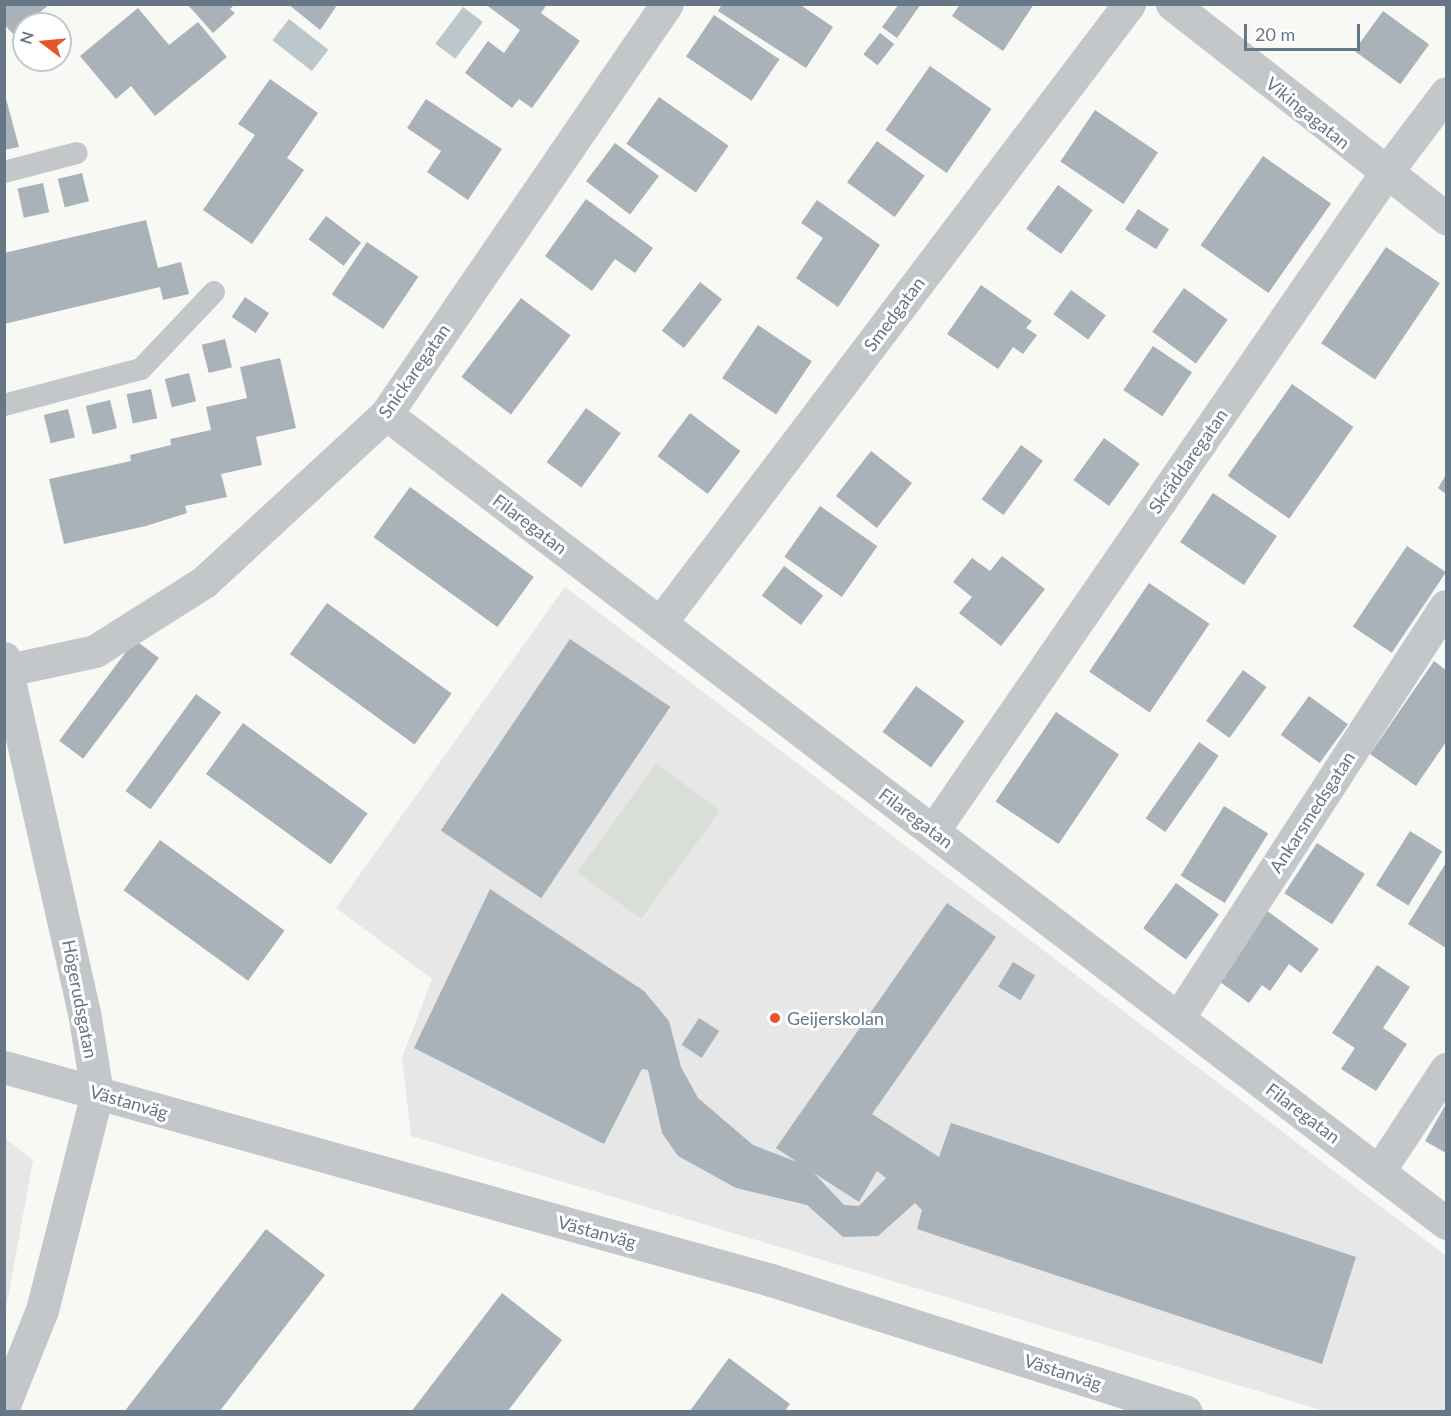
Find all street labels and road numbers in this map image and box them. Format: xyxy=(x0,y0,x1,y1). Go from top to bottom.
street label: Vikingagatan xyxy=(1262,73,1354,153)
street label: Smedgatan xyxy=(859,273,929,355)
street label: Snickaregatan xyxy=(374,320,454,422)
street label: Skräddaregatan xyxy=(1144,405,1232,517)
street label: Filaregatan xyxy=(489,489,571,559)
street label: Ankarsmedsgatan xyxy=(1265,747,1359,877)
street label: Filaregatan xyxy=(875,783,957,853)
street label: Högerudsgatan xyxy=(58,938,102,1060)
street label: Filaregatan xyxy=(1262,1078,1344,1148)
street label: Västanväg xyxy=(87,1081,171,1123)
street label: Västanväg xyxy=(555,1211,639,1253)
street label: Västanväg xyxy=(1021,1349,1105,1395)

